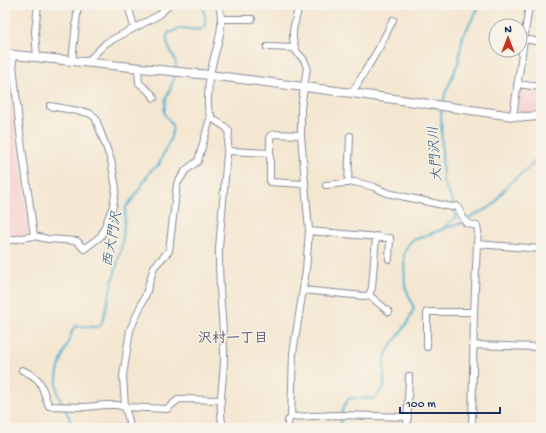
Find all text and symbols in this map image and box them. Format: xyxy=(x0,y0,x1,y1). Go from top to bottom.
north arrow xyxy=(488,18,528,58)
text: N xyxy=(504,24,512,36)
water label: 大門沢川 xyxy=(426,125,447,182)
water label: 西大門沢 xyxy=(100,209,127,268)
district label: 沢村一丁目 xyxy=(198,330,268,348)
scale bar xyxy=(400,389,500,415)
text: 100 m xyxy=(405,398,436,412)

